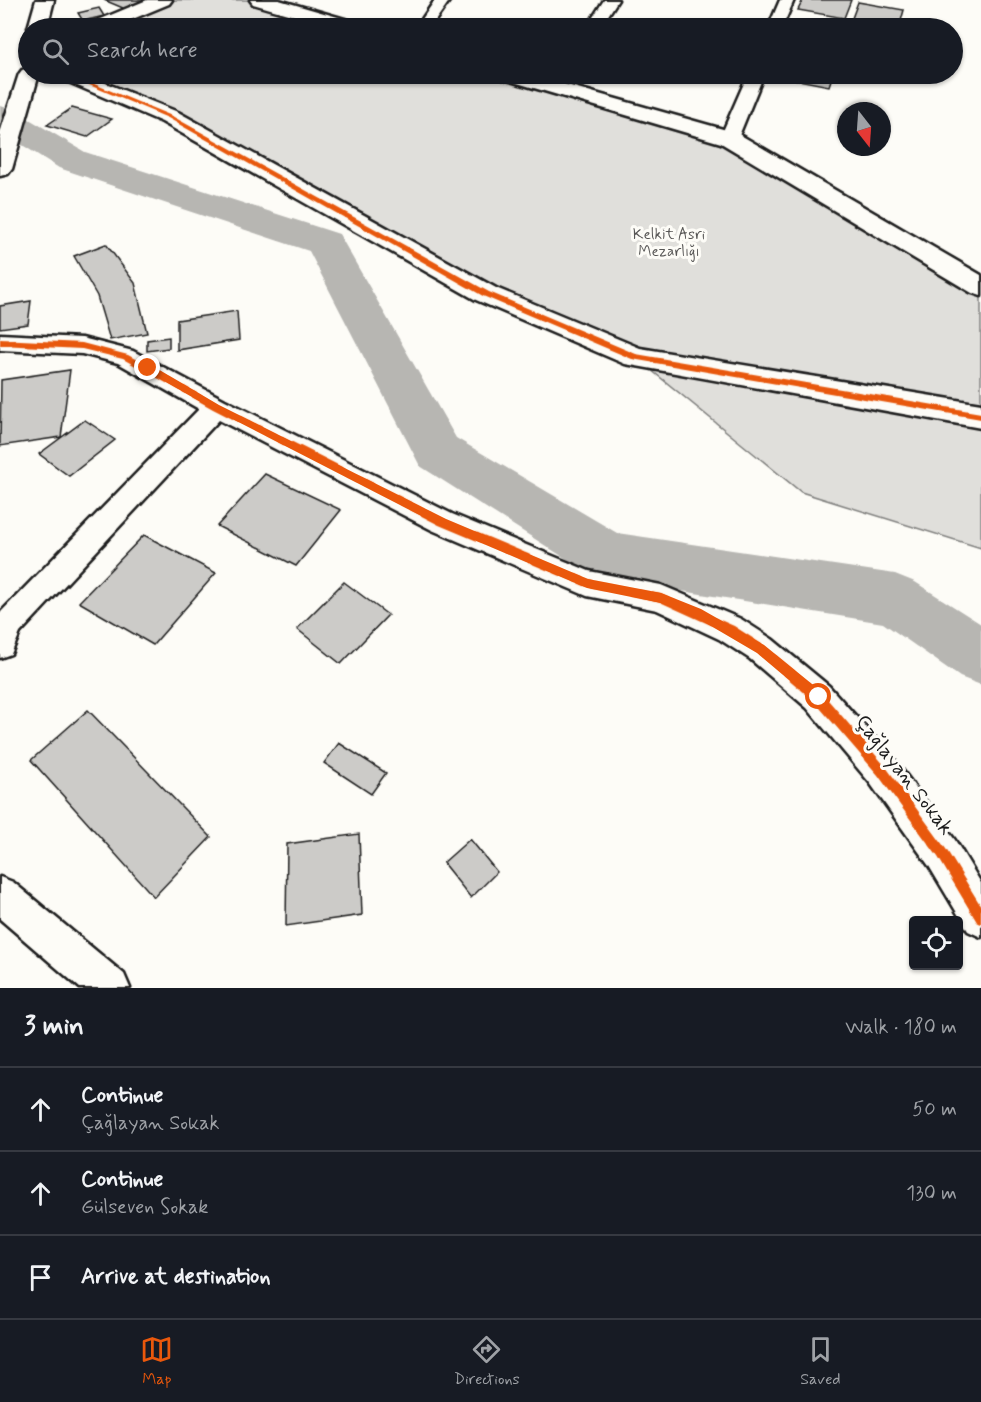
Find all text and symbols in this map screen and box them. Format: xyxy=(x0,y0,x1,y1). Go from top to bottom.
search box xyxy=(18,18,963,84)
icon: search xyxy=(39,35,72,68)
text: Search here xyxy=(87,37,198,65)
north arrow xyxy=(837,102,891,156)
park label: Kelkit Asri Mezarlığı xyxy=(633,225,705,262)
route end xyxy=(134,354,160,380)
route start xyxy=(805,683,831,709)
street label: Çağlayan Sokak xyxy=(848,709,960,841)
map controls xyxy=(909,916,963,970)
button: locate xyxy=(909,916,963,970)
text: 3 min xyxy=(24,1010,84,1044)
text: Walk · 180 m xyxy=(845,1014,957,1041)
text: Continue xyxy=(81,1082,163,1110)
icon: ahead xyxy=(24,1093,57,1126)
text: 50 m xyxy=(912,1096,957,1123)
text: Çağlayan Sokak xyxy=(81,1110,219,1137)
text: Continue xyxy=(81,1166,163,1194)
icon: ahead xyxy=(24,1177,57,1210)
text: 130 m xyxy=(906,1180,957,1207)
text: Gülseven Sokak xyxy=(81,1194,208,1221)
icon: arrive xyxy=(24,1261,57,1294)
text: Arrive at destination xyxy=(81,1263,271,1291)
tab: Map xyxy=(140,1333,173,1390)
tab: Directions xyxy=(454,1333,520,1390)
tab: Saved xyxy=(800,1333,841,1390)

